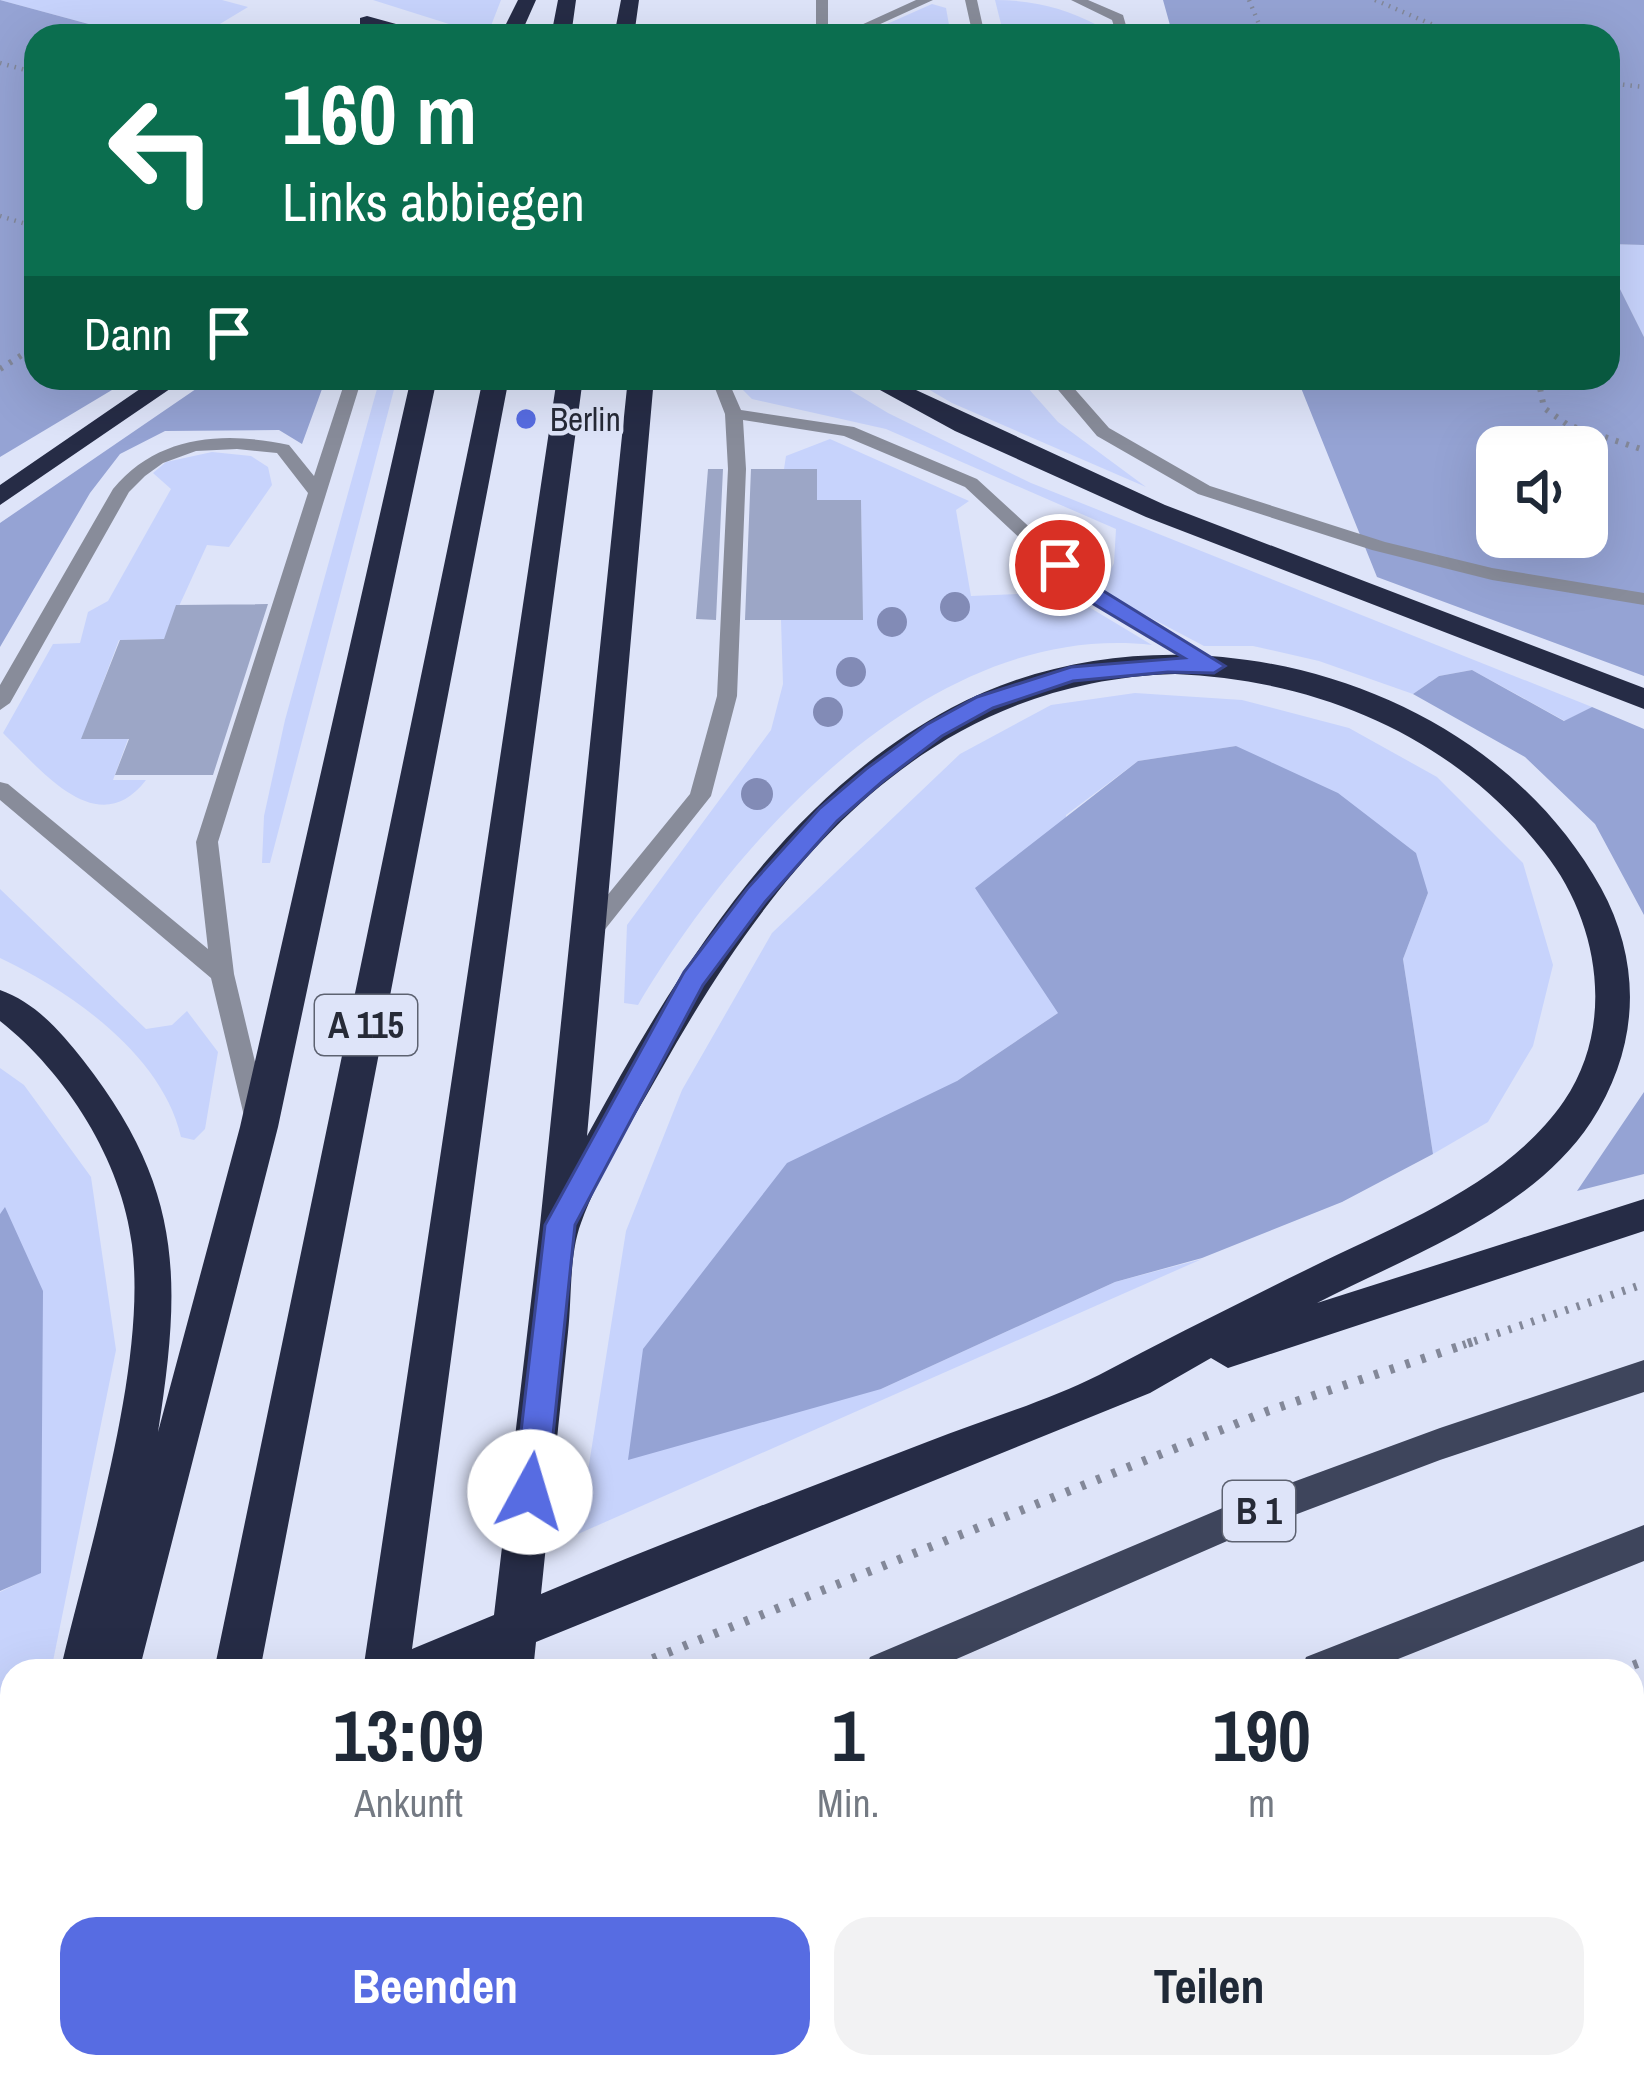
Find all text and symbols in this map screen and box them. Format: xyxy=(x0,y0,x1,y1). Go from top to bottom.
text: 160 m xyxy=(282,57,477,170)
icon: left xyxy=(84,72,240,228)
text: Links abbiegen xyxy=(282,165,585,238)
icon: arrive xyxy=(196,300,262,366)
text: Dann xyxy=(84,303,172,364)
place label: Berlin xyxy=(550,397,621,441)
marker: Berlin xyxy=(513,406,539,432)
map controls xyxy=(1476,426,1608,558)
button: sound xyxy=(1476,426,1608,558)
pin xyxy=(1009,514,1111,616)
icon: arrive xyxy=(1027,532,1093,598)
road number: A 115 xyxy=(315,995,417,1055)
position arrow xyxy=(467,1429,593,1555)
road number: B 1 xyxy=(1223,1481,1295,1541)
text: 13:09 xyxy=(333,1686,484,1783)
text: 1 xyxy=(832,1686,865,1783)
text: 190 xyxy=(1212,1686,1311,1783)
text: Ankunft xyxy=(354,1777,463,1829)
text: Min. xyxy=(817,1777,879,1829)
text: m xyxy=(1248,1777,1275,1829)
button: Beenden xyxy=(60,1917,810,2055)
button: Teilen xyxy=(834,1917,1584,2055)

